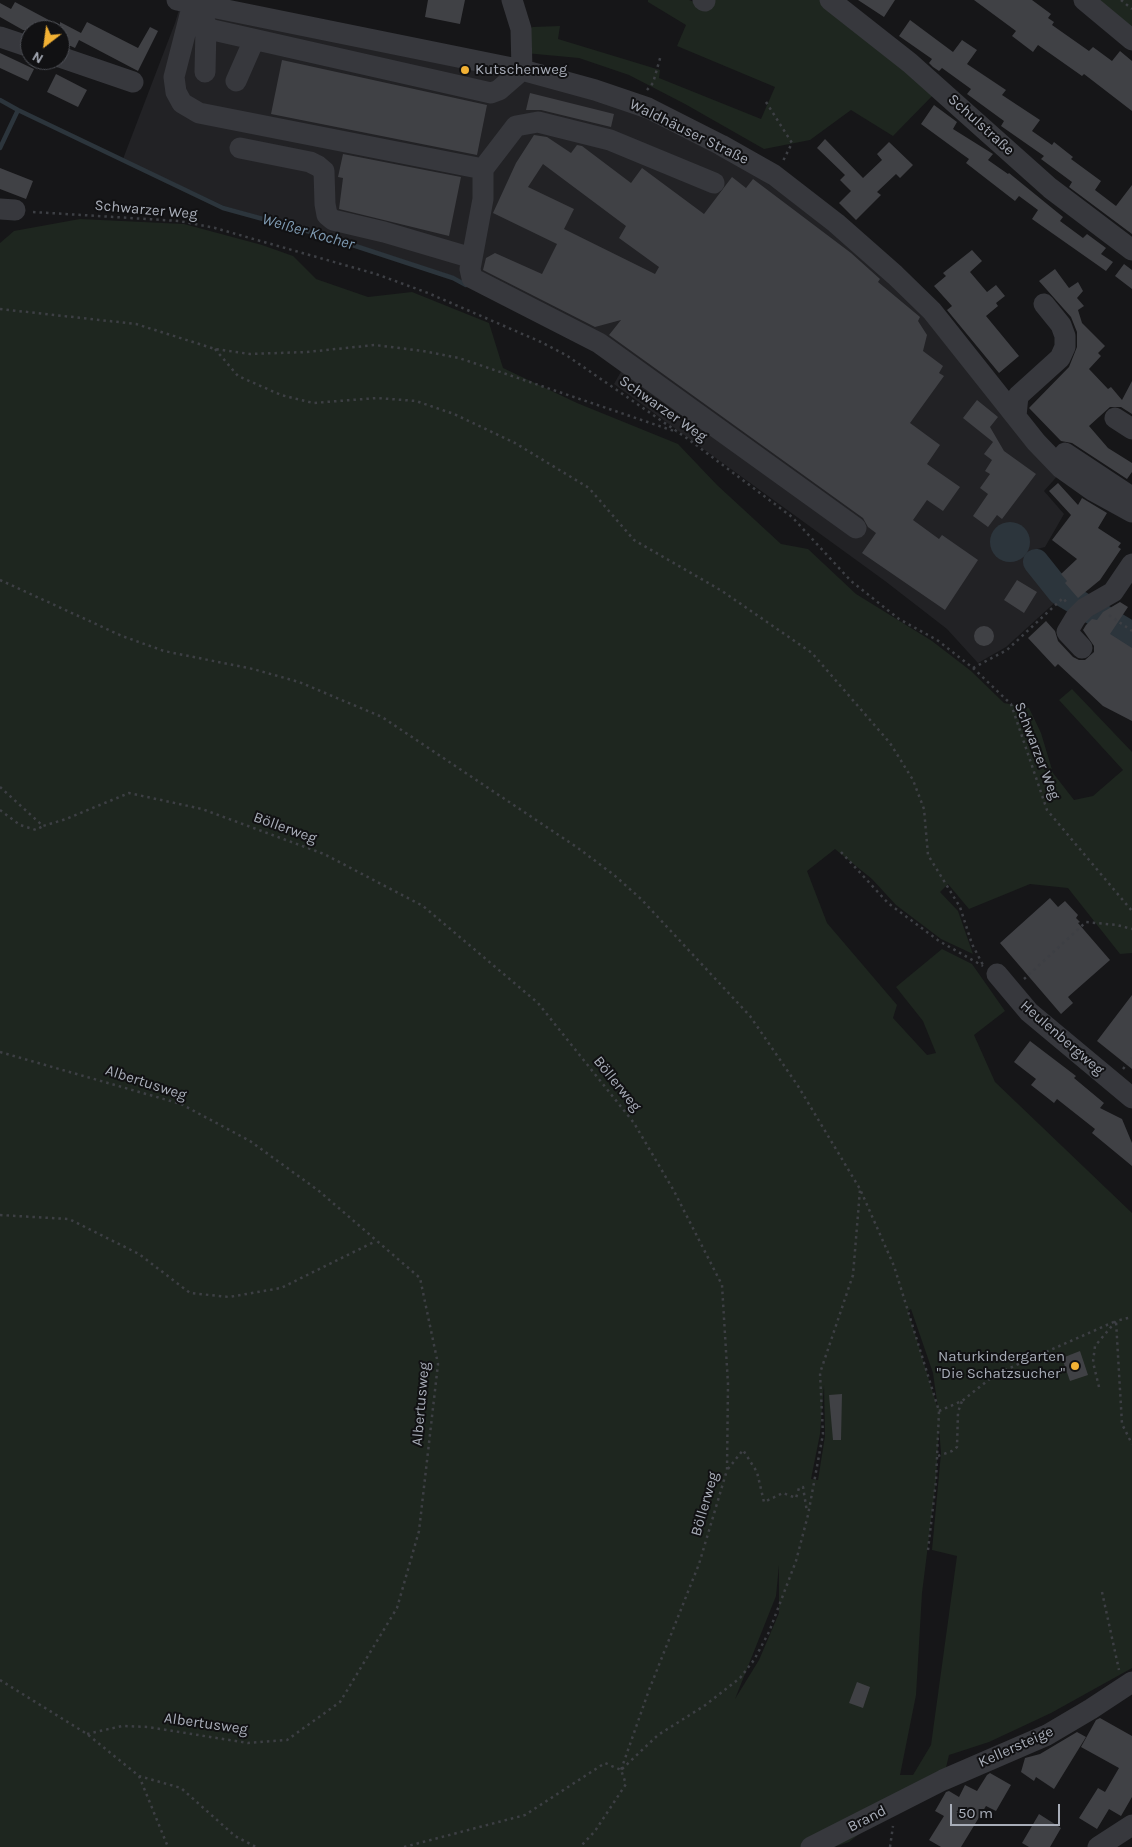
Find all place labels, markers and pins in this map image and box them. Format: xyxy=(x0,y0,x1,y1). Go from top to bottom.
place label: Kutschenweg xyxy=(475,61,567,79)
marker: Kutschenweg xyxy=(459,64,471,76)
place label: Naturkindergarten "Die Schatzsucher" xyxy=(936,1348,1065,1383)
marker: Naturkindergarten "Die Schatzsucher" xyxy=(1069,1360,1081,1372)

